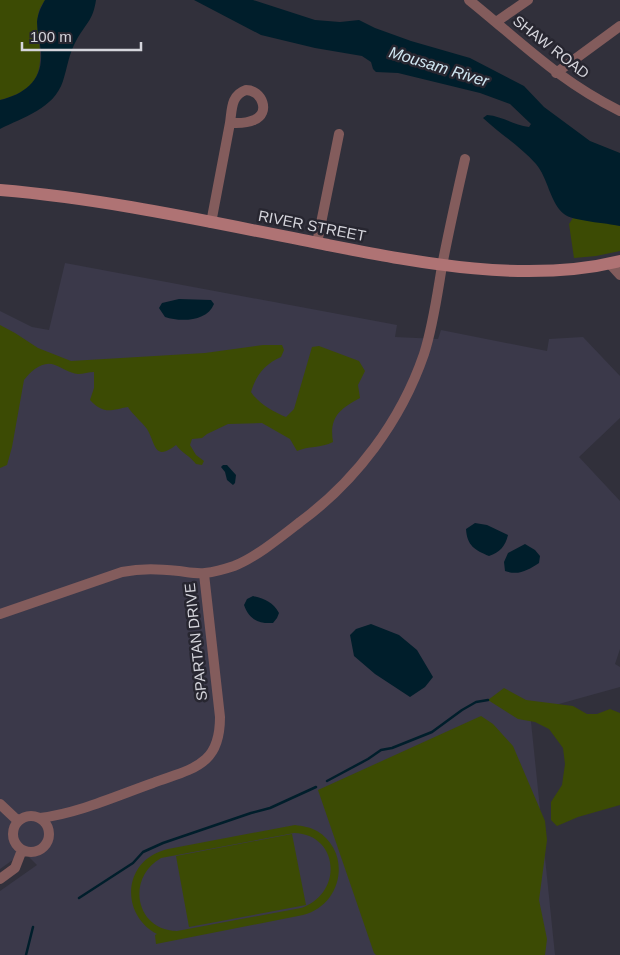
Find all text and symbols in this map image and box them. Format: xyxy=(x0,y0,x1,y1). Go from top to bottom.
street label: SHAW ROAD xyxy=(510,12,593,82)
scale bar xyxy=(22,20,141,52)
text: 100 m xyxy=(30,28,72,45)
water label: Mousam River xyxy=(387,43,491,90)
street label: RIVER STREET xyxy=(257,207,367,244)
street label: SPARTAN DRIVE xyxy=(181,582,210,702)

